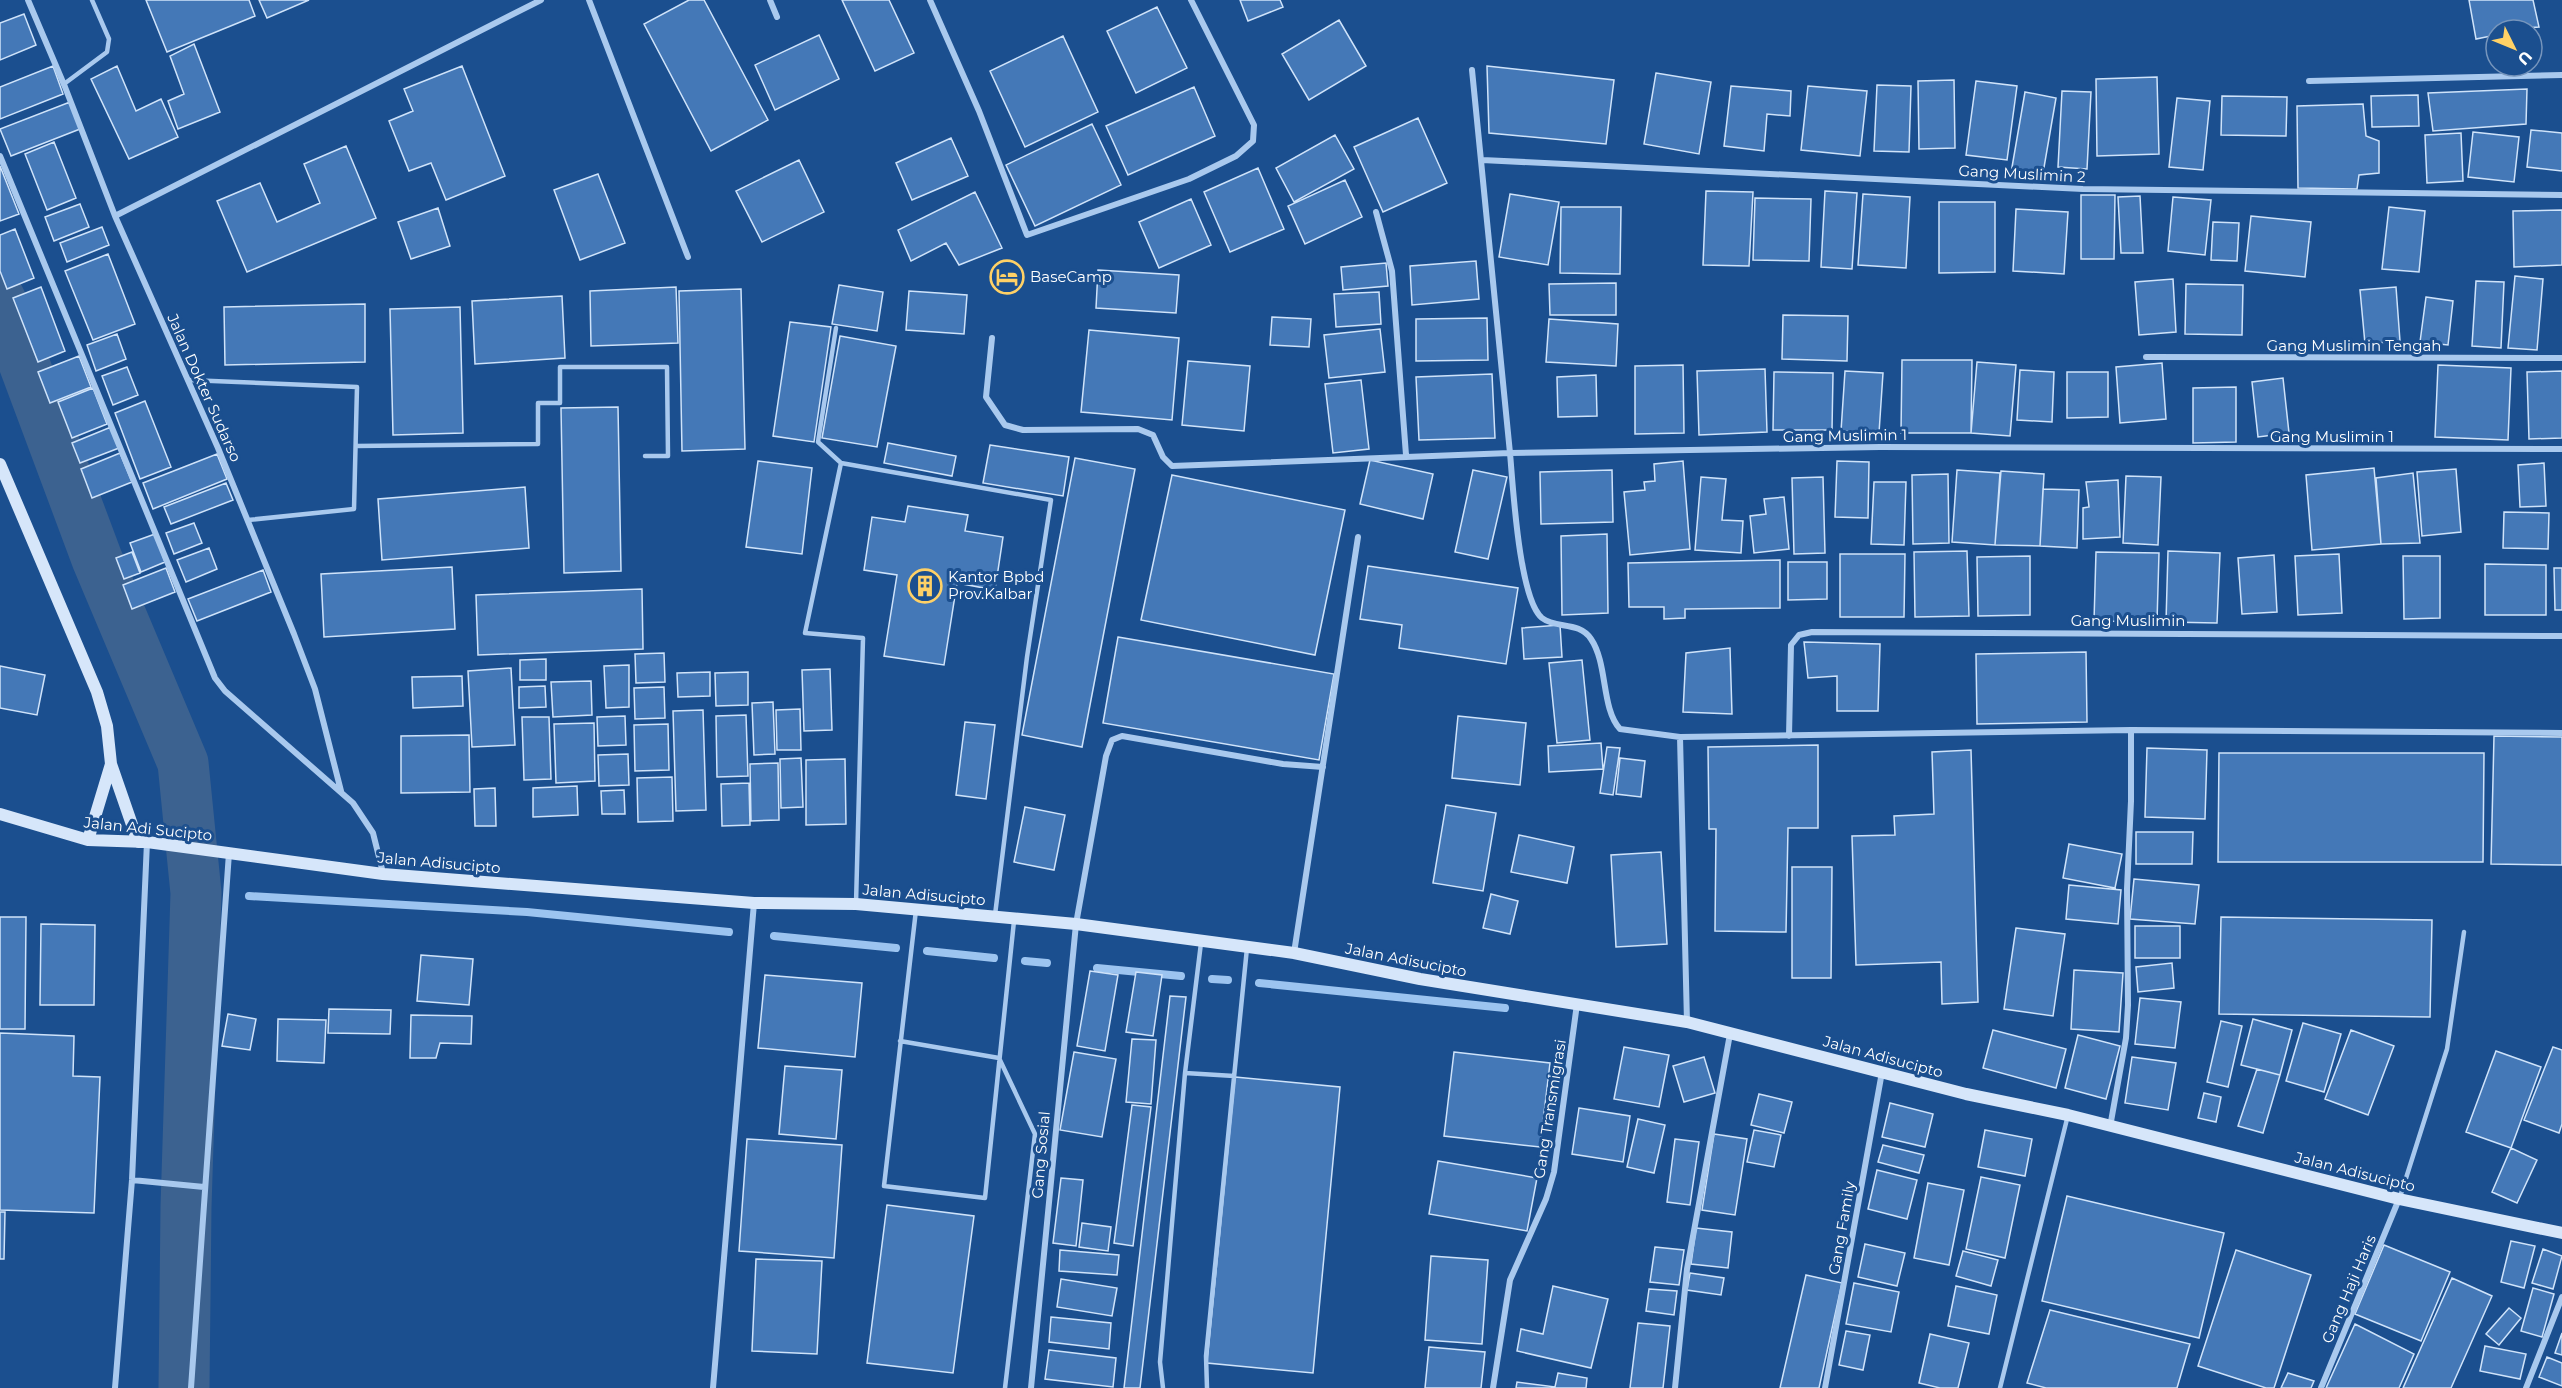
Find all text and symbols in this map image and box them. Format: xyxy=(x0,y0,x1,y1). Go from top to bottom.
north arrow xyxy=(2484,18,2544,78)
text: U xyxy=(2513,47,2536,69)
street label: Gang Muslimin 2 xyxy=(1958,161,2086,186)
hotel icon: BaseCamp xyxy=(989,259,1025,295)
place label: BaseCamp xyxy=(1030,267,1112,286)
street label: Jalan Dokter Sudarso xyxy=(163,310,246,465)
street label: Gang Muslimin Tengah xyxy=(2267,336,2441,355)
street label: Gang Muslimin 1 xyxy=(1783,425,1907,446)
street label: Gang Muslimin 1 xyxy=(2270,427,2394,446)
place label: Kantor Bpbd Prov.Kalbar xyxy=(948,567,1044,603)
building icon: Kantor Bpbd Prov.Kalbar xyxy=(907,568,943,604)
street label: Gang Muslimin xyxy=(2071,611,2185,630)
street label: Jalan Adi Sucipto xyxy=(82,812,213,845)
street label: Jalan Adisucipto xyxy=(376,848,501,877)
street label: Jalan Adisucipto xyxy=(861,880,986,909)
street label: Jalan Adisucipto xyxy=(1343,938,1468,981)
street label: Jalan Adisucipto xyxy=(1820,1031,1945,1082)
street label: Gang Transmigrasi xyxy=(1529,1038,1570,1180)
street label: Gang Sosial xyxy=(1027,1110,1054,1199)
street label: Jalan Adisucipto xyxy=(2292,1147,2417,1196)
street label: Gang Family xyxy=(1824,1179,1859,1276)
street label: Gang Haji Haris xyxy=(2317,1232,2380,1346)

